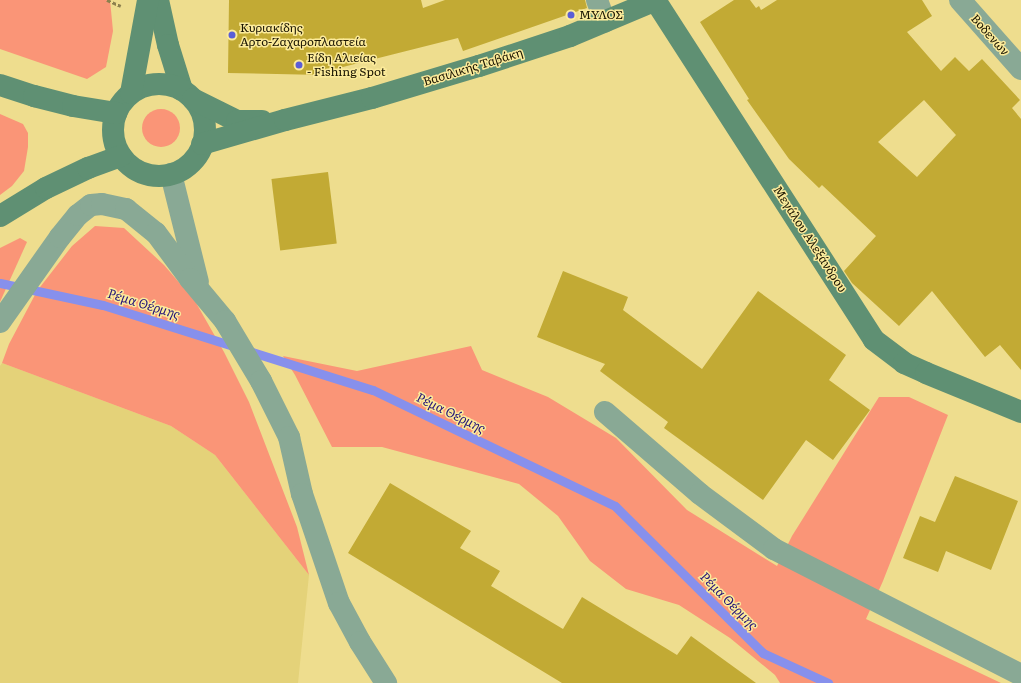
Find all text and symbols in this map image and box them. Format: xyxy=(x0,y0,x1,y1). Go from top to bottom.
place label: ΜΥΛΟΣ xyxy=(579,8,623,22)
marker: ΜΥΛΟΣ xyxy=(566,10,576,20)
street label: Βοδενών xyxy=(968,12,1012,58)
place label: Κυριακίδης Αρτο-Ζαχαροπλαστεία xyxy=(240,21,366,49)
marker: Κυριακίδης Αρτο-Ζαχαροπλαστεία xyxy=(227,30,237,40)
street label: Βασιλικής Ταβάκη xyxy=(421,45,525,89)
place label: Είδη Αλιείας - Fishing Spot xyxy=(307,51,386,79)
marker: Είδη Αλιείας - Fishing Spot xyxy=(294,60,304,70)
street label: Μεγάλου Αλεξάνδρου xyxy=(770,183,850,295)
water label: Ρέμα Θέρμης xyxy=(106,286,182,322)
water label: Ρέμα Θέρμης xyxy=(414,390,488,436)
water label: Ρέμα Θέρμης xyxy=(697,569,761,633)

